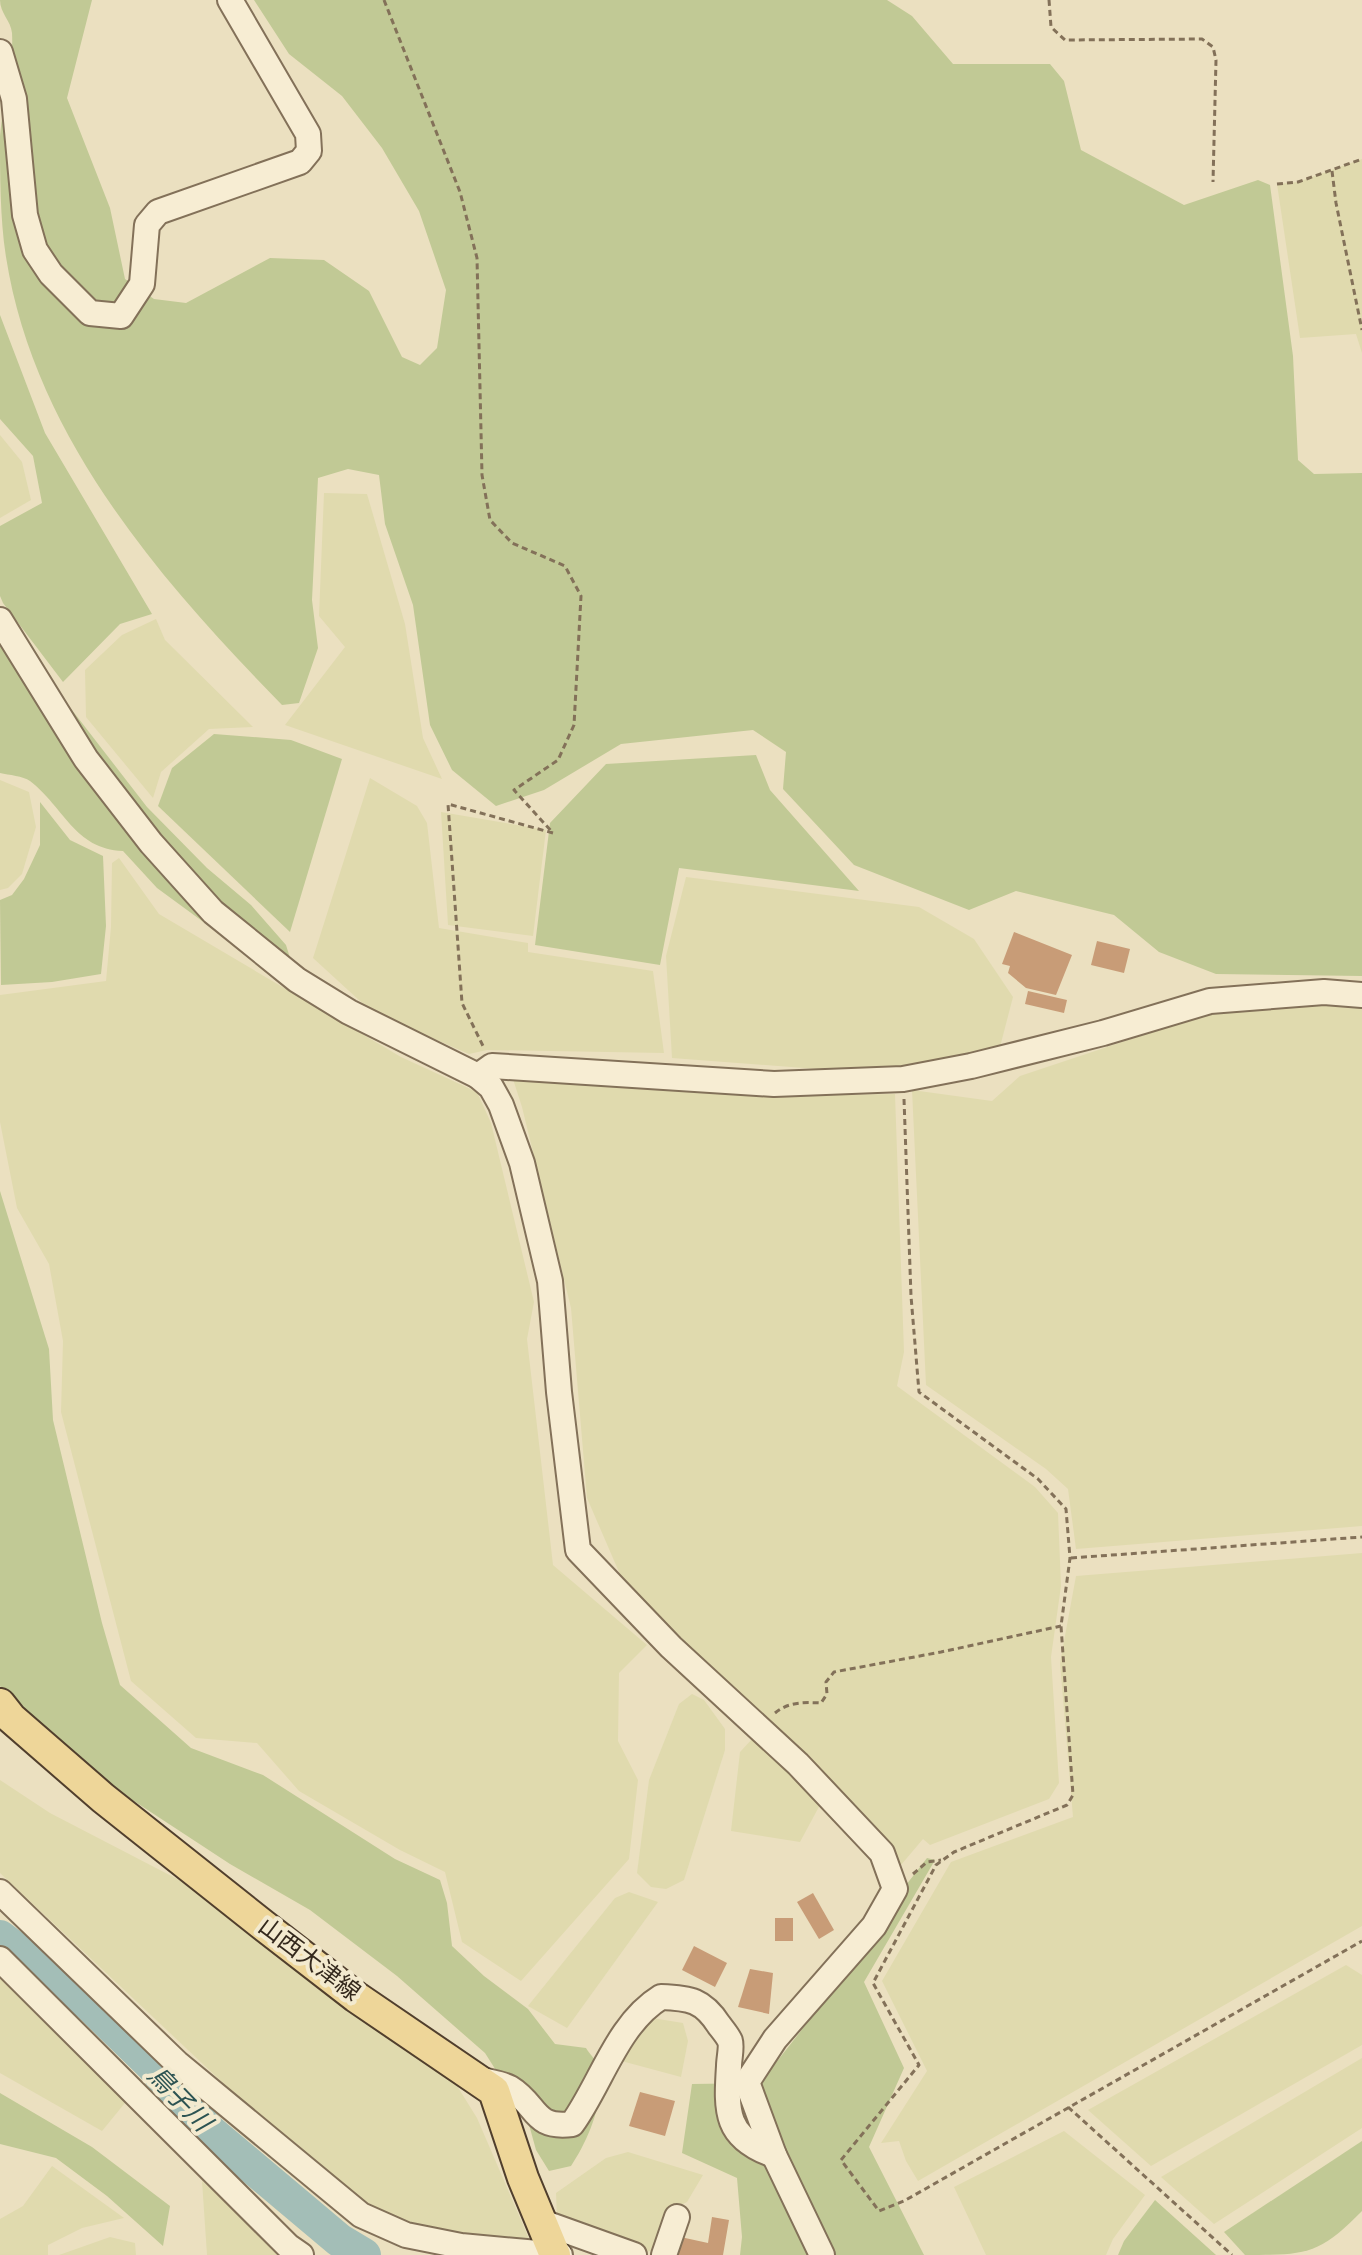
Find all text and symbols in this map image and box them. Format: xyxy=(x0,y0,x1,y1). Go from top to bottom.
street label: 山西大津線 xyxy=(250,1910,368,2010)
water label: 鳥子川 xyxy=(138,2057,223,2143)

